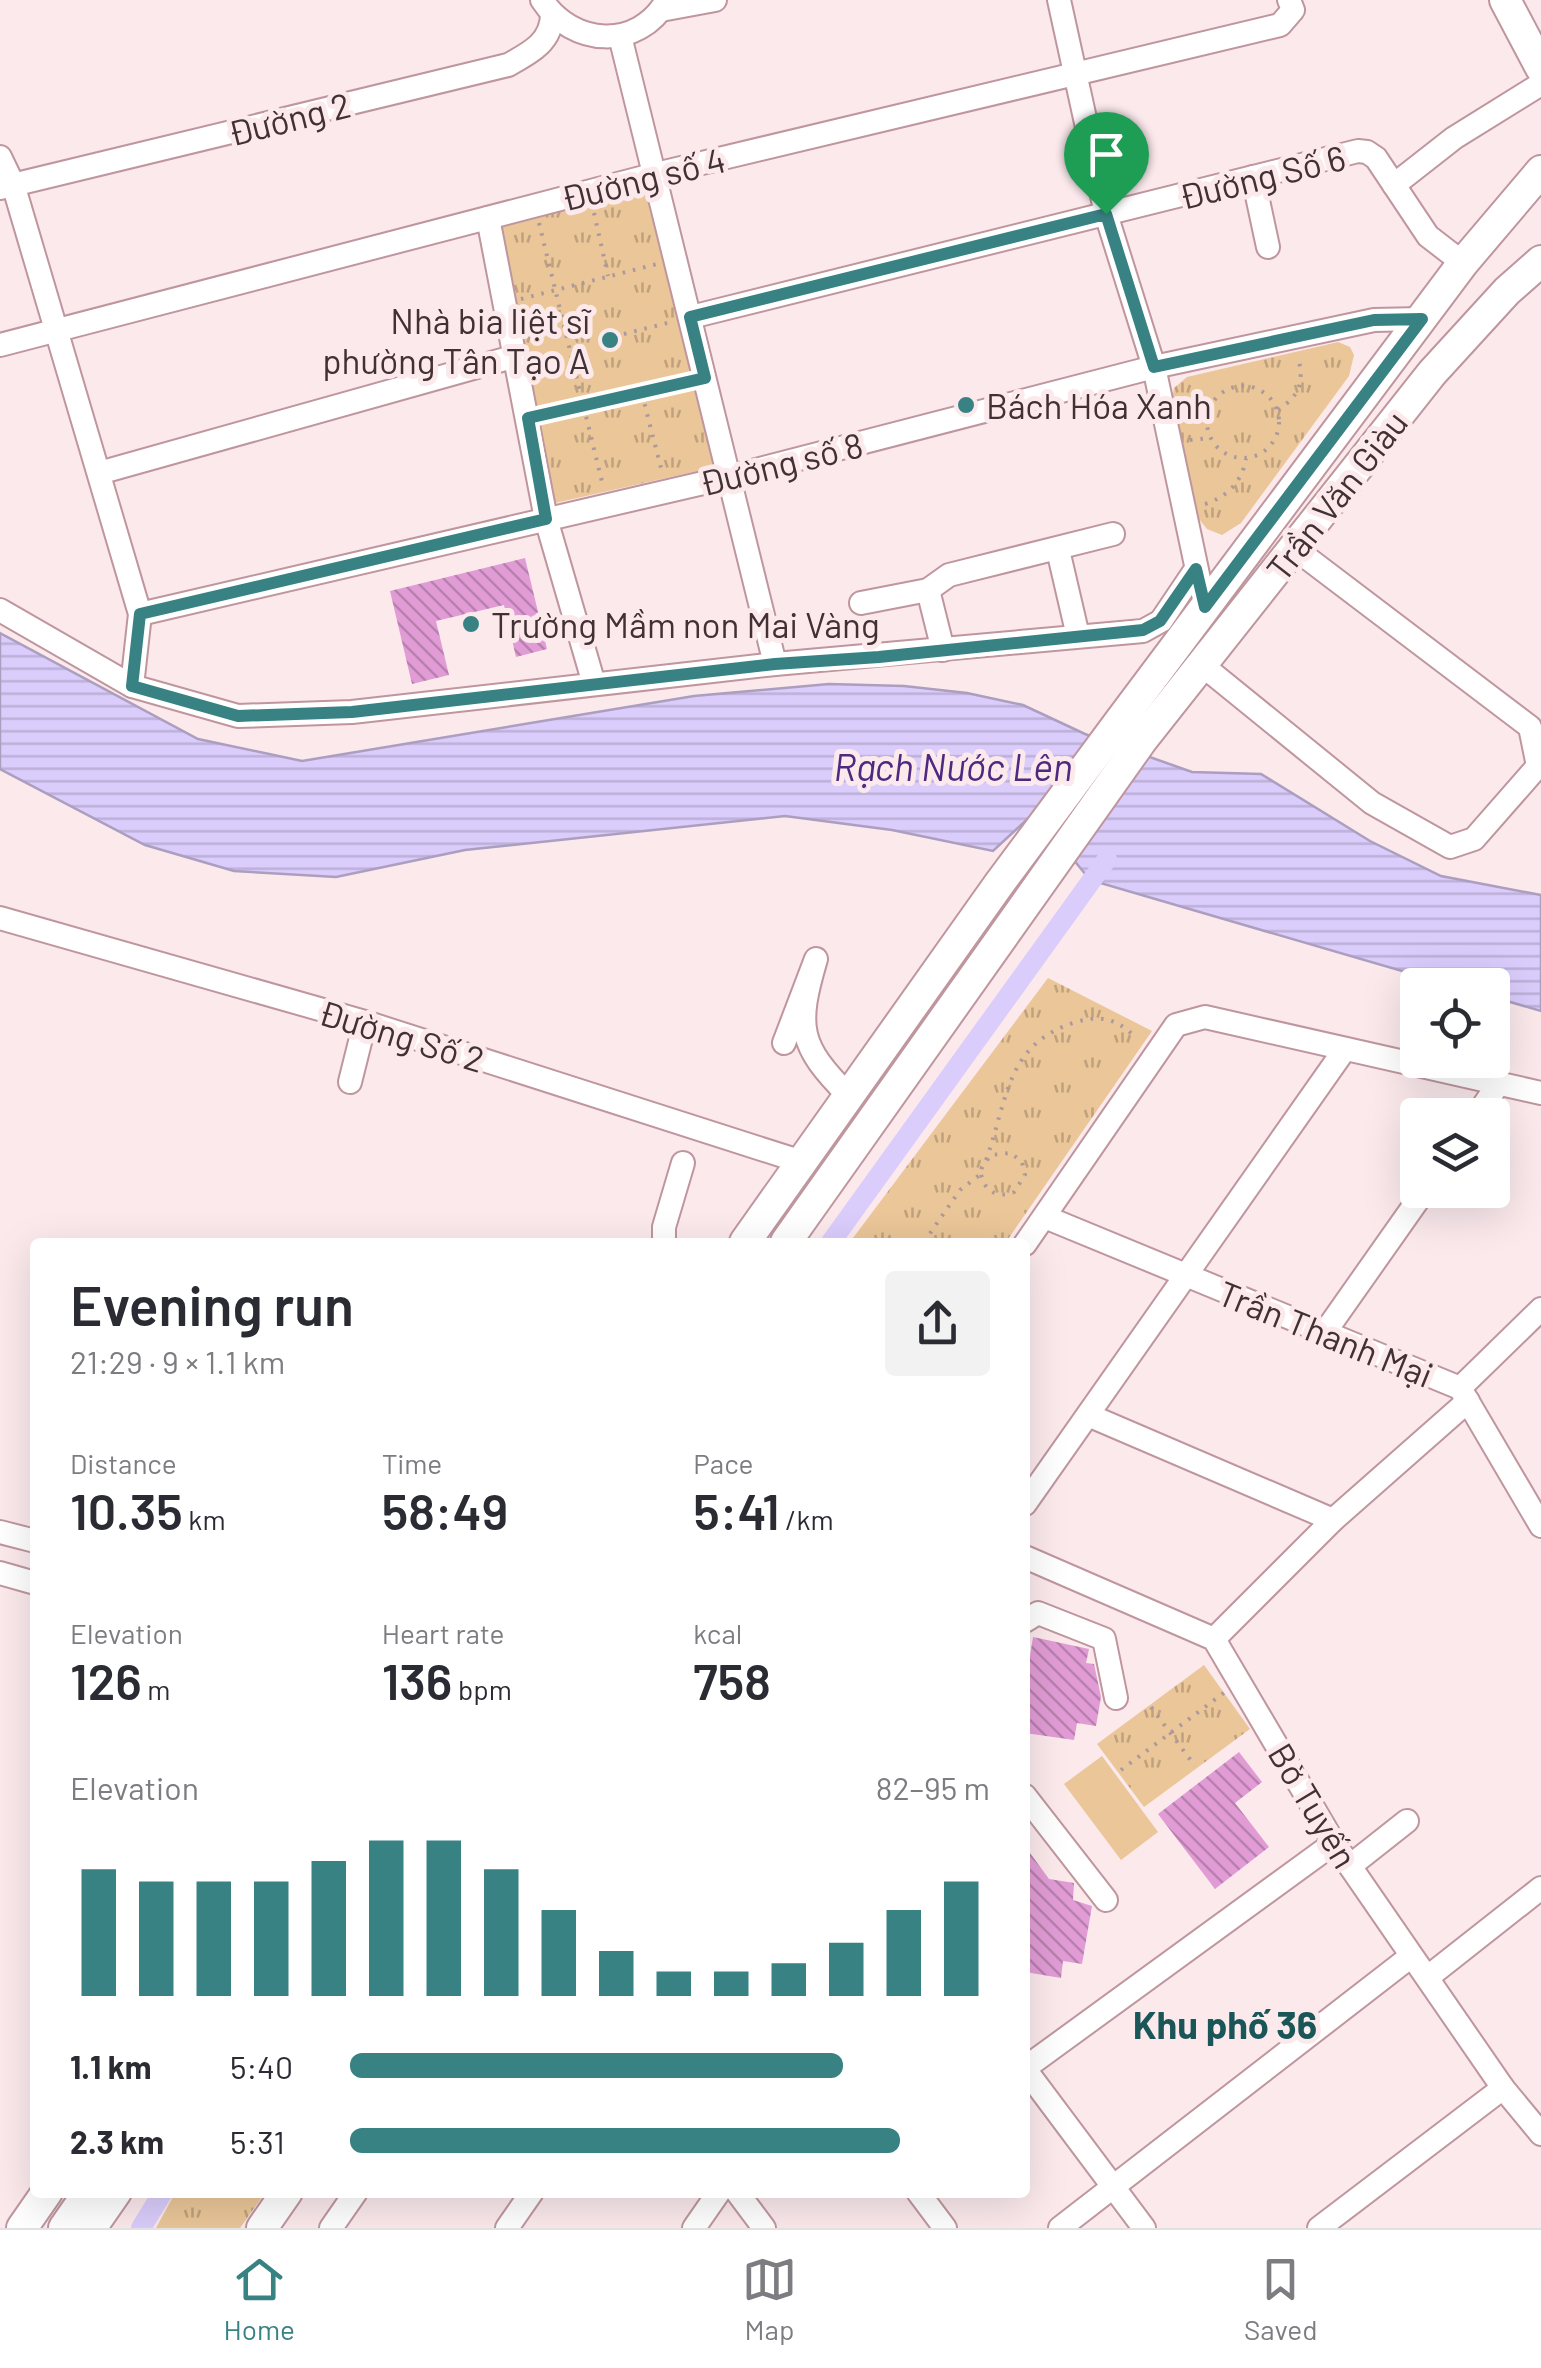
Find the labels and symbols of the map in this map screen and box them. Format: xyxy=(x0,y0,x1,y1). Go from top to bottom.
street label: Đường 2 xyxy=(224,83,354,153)
pin xyxy=(1064,112,1149,215)
street label: Đường Số 6 xyxy=(1175,135,1349,217)
street label: Đường số 4 xyxy=(557,137,729,219)
place label: Nhà bia liệt sĩ phường Tân Tạo A xyxy=(322,299,593,381)
marker: Nhà bia liệt sĩ phường Tân Tạo A xyxy=(599,329,621,351)
place label: Bách Hóa Xanh xyxy=(986,384,1212,426)
marker: Bách Hóa Xanh xyxy=(955,394,977,416)
street label: Trần Văn Giàu xyxy=(1257,402,1415,588)
street label: Đường số 8 xyxy=(695,422,867,504)
place label: Trường Mầm non Mai Vàng xyxy=(491,603,880,645)
marker: Trường Mầm non Mai Vàng xyxy=(460,613,482,635)
water label: Rạch Nước Lên xyxy=(833,743,1073,789)
street label: Đường Số 2 xyxy=(314,990,490,1080)
street label: Trần Thanh Mại xyxy=(1213,1271,1439,1395)
street label: Bờ Tuyến xyxy=(1260,1735,1368,1875)
district label: Khu phố 36 xyxy=(1133,2001,1317,2047)

